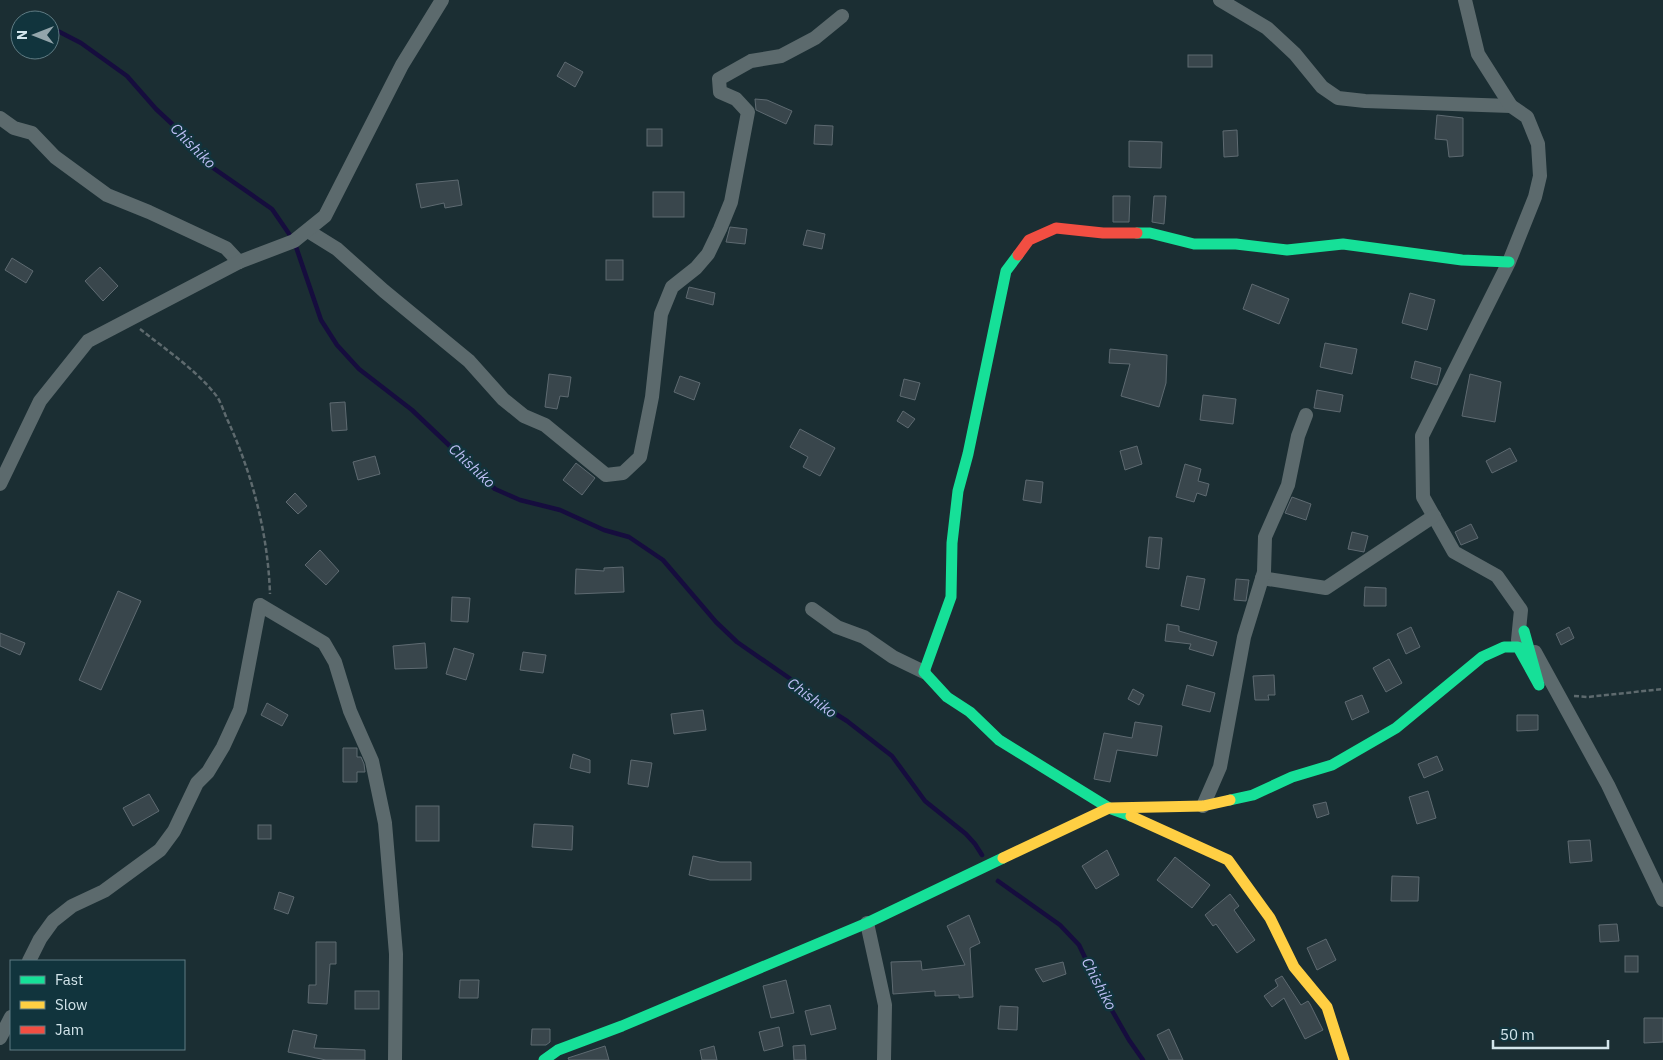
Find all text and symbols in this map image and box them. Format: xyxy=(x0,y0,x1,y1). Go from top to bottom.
north arrow xyxy=(10,10,60,60)
text: N xyxy=(13,30,31,40)
water label: Chishiko xyxy=(167,119,220,172)
water label: Chishiko xyxy=(445,439,500,492)
water label: Chishiko xyxy=(784,673,841,722)
water label: Chishiko xyxy=(1078,954,1121,1013)
legend xyxy=(10,960,185,1050)
text: Fast xyxy=(55,970,83,989)
text: Slow xyxy=(55,995,88,1014)
scale bar xyxy=(1493,1018,1608,1050)
text: Jam xyxy=(55,1020,84,1039)
text: 50 m xyxy=(1500,1025,1535,1044)

